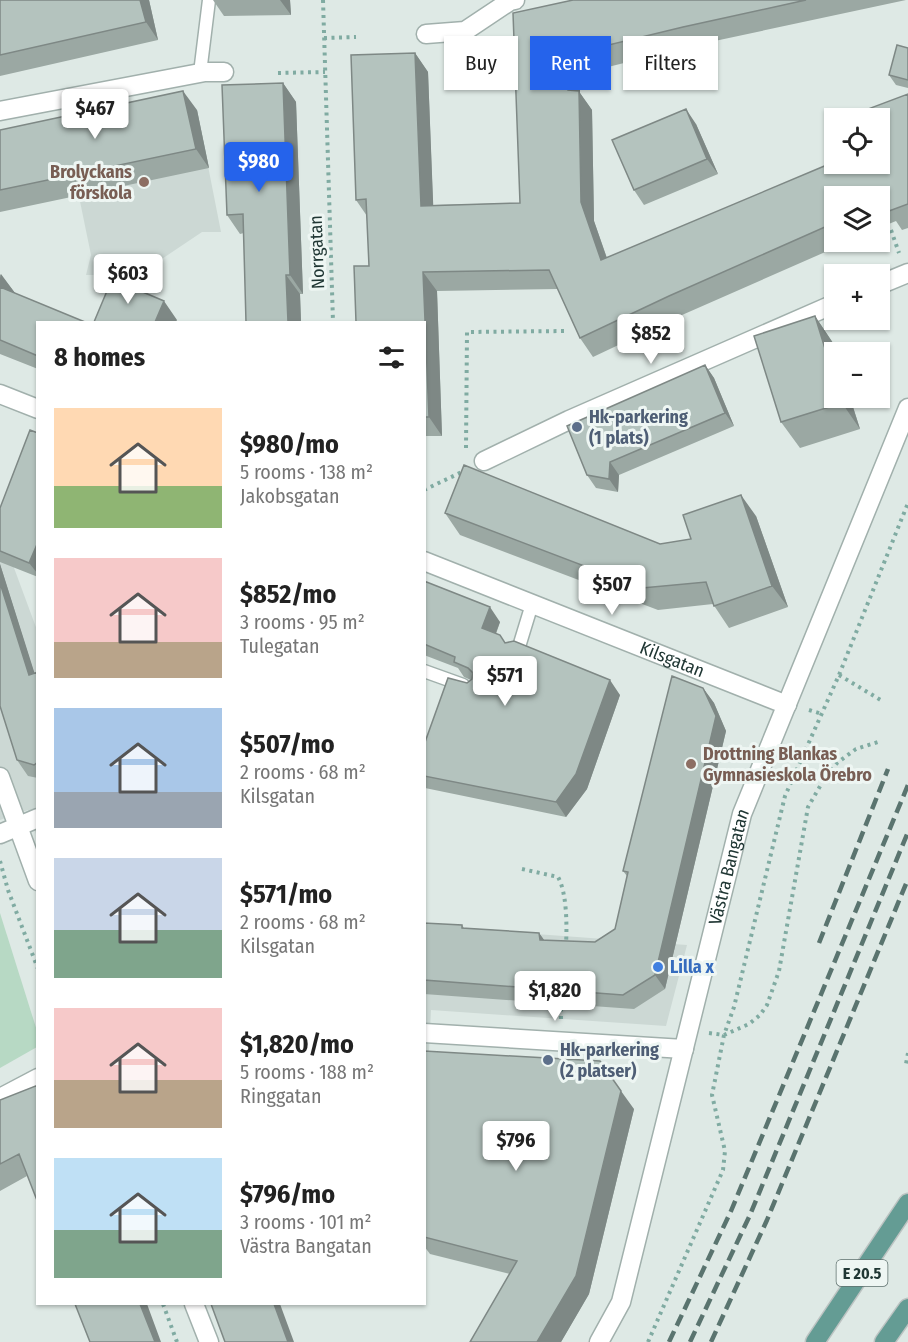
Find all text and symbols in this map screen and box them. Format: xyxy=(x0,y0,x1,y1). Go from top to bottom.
chip: Buy xyxy=(444,36,518,90)
chip: Rent xyxy=(530,36,611,90)
chip: Filters xyxy=(623,36,718,90)
pin: $467 xyxy=(59,89,131,140)
text: $467 xyxy=(76,96,114,120)
map controls xyxy=(824,108,890,408)
button: locate xyxy=(824,108,890,174)
pin: $980 xyxy=(223,142,295,193)
text: $980 xyxy=(238,149,280,173)
place label: Brolyckans förskola xyxy=(50,161,132,204)
marker: Brolyckans förskola xyxy=(137,175,151,189)
button: layers xyxy=(824,186,890,252)
street label: Norrgatan xyxy=(305,215,329,289)
pin: $603 xyxy=(92,254,164,305)
text: $603 xyxy=(108,261,148,285)
button: + xyxy=(824,264,890,330)
pin: $852 xyxy=(615,314,687,365)
text: $852 xyxy=(631,321,671,345)
icon: filters xyxy=(375,341,408,374)
text: 8 homes xyxy=(54,342,145,373)
button: − xyxy=(824,342,890,408)
place label: Hk-parkering (1 plats) xyxy=(589,406,688,449)
marker: Hk-parkering (1 plats) xyxy=(570,420,584,434)
text: $980/mo xyxy=(240,429,339,460)
icon: home xyxy=(102,432,174,504)
text: 5 rooms · 138 m² xyxy=(240,460,373,484)
text: Jakobsgatan xyxy=(240,484,340,508)
pin: $507 xyxy=(576,565,648,616)
text: $507 xyxy=(593,572,631,596)
text: $852/mo xyxy=(240,579,336,610)
icon: home xyxy=(102,582,174,654)
text: 3 rooms · 95 m² xyxy=(240,610,365,634)
text: Tulegatan xyxy=(240,634,320,658)
street label: Kilsgatan xyxy=(637,637,708,682)
pin: $571 xyxy=(469,656,541,707)
text: $571 xyxy=(487,663,523,687)
text: $507/mo xyxy=(240,729,335,760)
icon: home xyxy=(102,732,174,804)
place label: Drottning Blankas Gymnasieskola Örebro xyxy=(703,743,872,786)
marker: Drottning Blankas Gymnasieskola Örebro xyxy=(684,757,698,771)
text: 2 rooms · 68 m² xyxy=(240,760,366,784)
text: Kilsgatan xyxy=(240,784,315,808)
street label: Västra Bangatan xyxy=(704,805,754,927)
text: $571/mo xyxy=(240,879,332,910)
icon: home xyxy=(102,882,174,954)
text: 2 rooms · 68 m² xyxy=(240,910,366,934)
text: Kilsgatan xyxy=(240,934,315,958)
place label: Lilla x xyxy=(670,956,714,978)
marker: Lilla x xyxy=(651,960,665,974)
pin: $1,820 xyxy=(506,971,604,1022)
text: $1,820 xyxy=(529,978,581,1002)
text: $1,820/mo xyxy=(240,1029,354,1060)
icon: home xyxy=(102,1032,174,1104)
place label: Hk-parkering (2 platser) xyxy=(560,1039,659,1082)
marker: Hk-parkering (2 platser) xyxy=(541,1053,555,1067)
text: 5 rooms · 188 m² xyxy=(240,1060,374,1084)
text: Ringgatan xyxy=(240,1084,321,1108)
pin: $796 xyxy=(480,1121,552,1172)
text: $796 xyxy=(497,1128,535,1152)
text: $796/mo xyxy=(240,1179,335,1210)
icon: home xyxy=(102,1182,174,1254)
text: 3 rooms · 101 m² xyxy=(240,1210,371,1234)
text: Västra Bangatan xyxy=(240,1234,372,1258)
road number: E 20.5 xyxy=(836,1260,888,1286)

